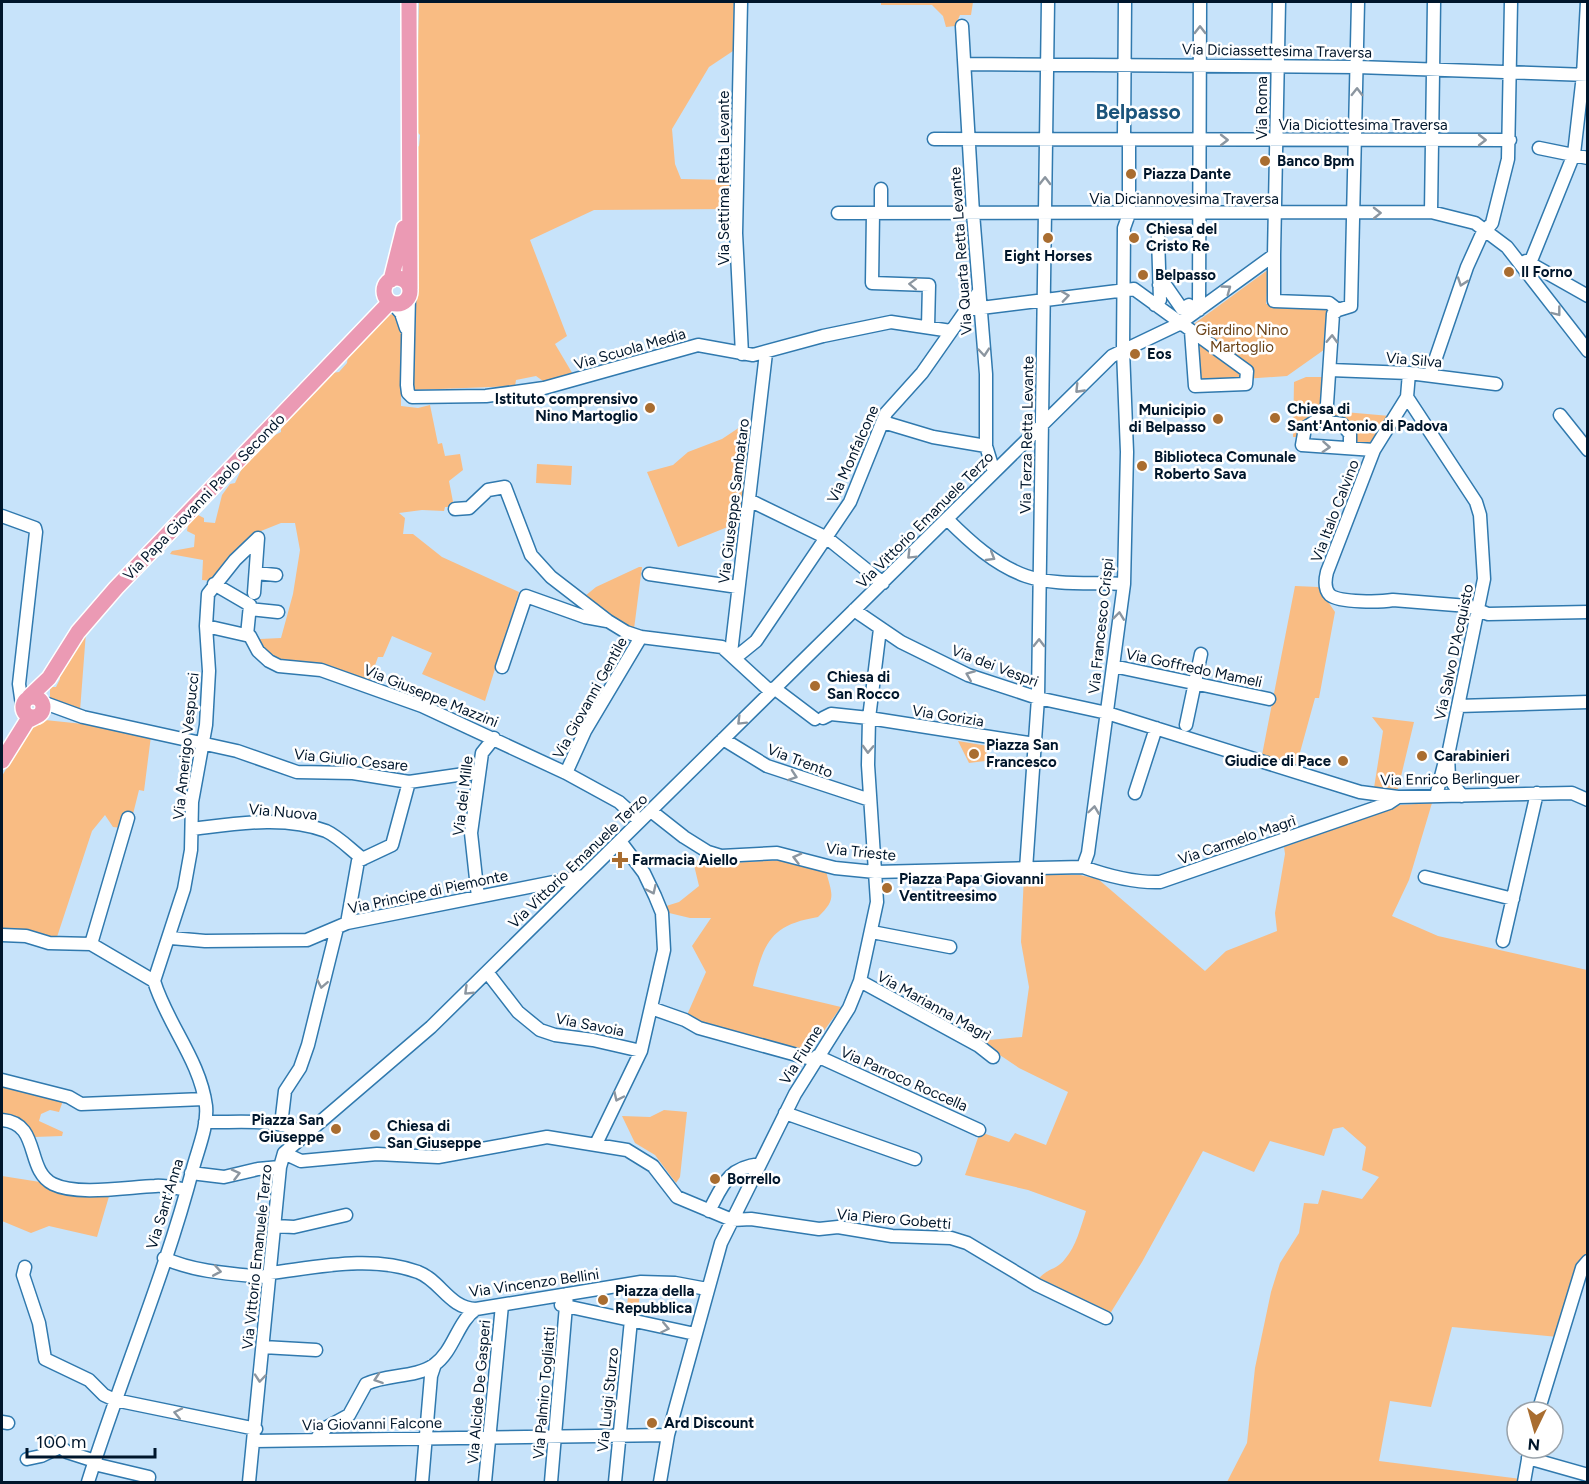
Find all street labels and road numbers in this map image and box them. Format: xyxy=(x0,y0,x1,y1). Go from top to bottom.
street label: Via Diciassettesima Traversa xyxy=(1182,40,1372,62)
street label: Via Roma xyxy=(1253,76,1271,140)
street label: Via Settima Retta Levante xyxy=(715,90,733,266)
street label: Via Diciottesima Traversa xyxy=(1278,116,1448,134)
street label: Via Quarta Retta Levante xyxy=(946,166,976,336)
street label: Via Diciannovesima Traversa xyxy=(1089,190,1279,208)
street label: Via Scuola Media xyxy=(572,324,688,374)
street label: Via Silva xyxy=(1385,349,1443,371)
street label: Via Terza Retta Levante xyxy=(1017,356,1037,514)
street label: Via Monfalcone xyxy=(823,402,883,506)
street label: Via Papa Giovanni Paolo Secondo xyxy=(119,410,289,584)
street label: Via Giuseppe Sambataro xyxy=(715,417,753,585)
street label: Via Vittorio Emanuele Terzo xyxy=(853,448,997,592)
street label: Via Italo Calvino xyxy=(1307,457,1363,565)
street label: Via Francesco Crispi xyxy=(1085,557,1117,695)
street label: Via Salvo D'Acquisto xyxy=(1431,582,1477,722)
street label: Via Giovanni Gentile xyxy=(549,634,631,762)
street label: Via dei Vespri xyxy=(949,641,1041,691)
street label: Via Goffredo Mameli xyxy=(1124,645,1264,691)
street label: Via Giuseppe Mazzini xyxy=(361,661,501,731)
street label: Via Amerigo Vespucci xyxy=(169,671,203,821)
street label: Via Gorizia xyxy=(911,701,985,731)
street label: Via Trento xyxy=(765,740,836,782)
street label: Via Giulio Cesare xyxy=(293,745,409,775)
street label: Via dei Mille xyxy=(449,755,477,837)
street label: Via Enrico Berlinguer xyxy=(1380,769,1520,789)
street label: Via Vittorio Emanuele Terzo xyxy=(505,790,651,932)
street label: Via Nuova xyxy=(248,800,318,824)
street label: Via Carmelo Magrì xyxy=(1176,811,1299,869)
street label: Via Trieste xyxy=(825,839,897,865)
street label: Via Principe di Piemonte xyxy=(346,866,510,918)
street label: Via Marianna Magrì xyxy=(874,967,995,1045)
street label: Via Savoia xyxy=(554,1010,626,1040)
street label: Via Fiume xyxy=(776,1022,826,1088)
street label: Via Parroco Roccella xyxy=(838,1043,970,1115)
street label: Via Sant'Anna xyxy=(143,1157,187,1251)
street label: Via Vittorio Emanuele Terzo xyxy=(238,1163,276,1351)
street label: Via Piero Gobetti xyxy=(836,1205,952,1233)
street label: Via Vincenzo Bellini xyxy=(468,1265,600,1301)
street label: Via Alcide De Gasperi xyxy=(464,1319,494,1465)
street label: Via Palmiro Togliatti xyxy=(529,1326,559,1460)
street label: Via Luigi Sturzo xyxy=(594,1346,622,1453)
street label: Via Giovanni Falcone xyxy=(302,1414,442,1434)

